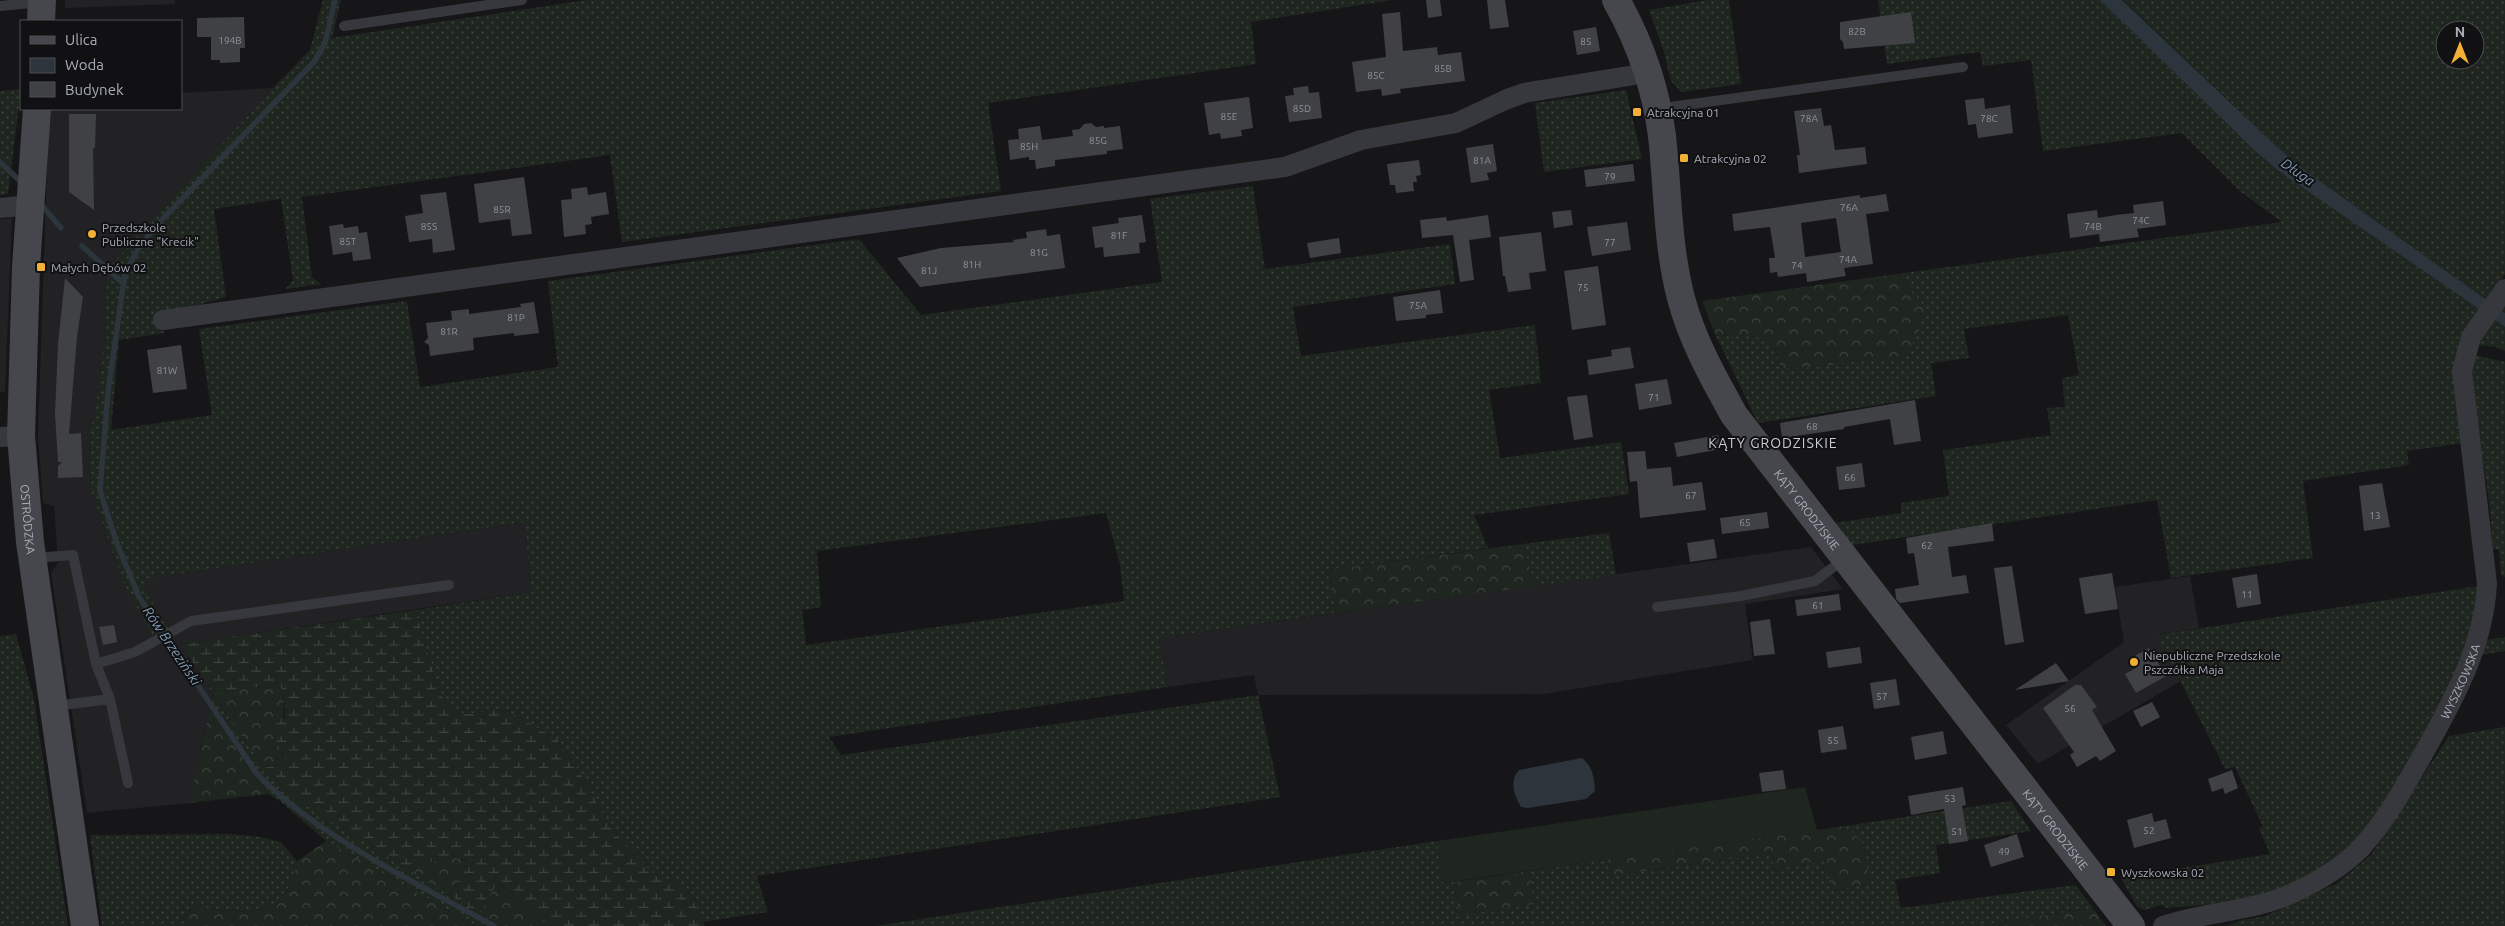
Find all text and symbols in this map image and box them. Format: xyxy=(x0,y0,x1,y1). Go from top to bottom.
legend xyxy=(20,20,182,110)
north arrow xyxy=(2435,20,2485,70)
text: N xyxy=(2455,24,2465,40)
house number: 82B xyxy=(1848,26,1866,37)
text: Ulica xyxy=(65,31,97,48)
house number: 194B xyxy=(218,35,242,46)
house number: 85 xyxy=(1580,36,1592,47)
text: Woda xyxy=(65,56,104,73)
house number: 85B xyxy=(1434,63,1452,74)
house number: 85C xyxy=(1367,70,1385,81)
text: Budynek xyxy=(65,81,124,98)
house number: 85D xyxy=(1293,103,1311,114)
marker: Atrakcyjna 01 xyxy=(1631,106,1643,118)
place label: Atrakcyjna 01 xyxy=(1647,106,1720,119)
house number: 85E xyxy=(1221,111,1238,122)
house number: 78A xyxy=(1800,113,1818,124)
house number: 78C xyxy=(1980,113,1998,124)
house number: 85G xyxy=(1089,135,1107,146)
house number: 85H xyxy=(1020,141,1038,152)
marker: Atrakcyjna 02 xyxy=(1678,152,1690,164)
place label: Atrakcyjna 02 xyxy=(1694,152,1767,165)
house number: 81A xyxy=(1473,155,1491,166)
water label: Długa xyxy=(2278,155,2318,189)
house number: 79 xyxy=(1604,171,1616,182)
house number: 76A xyxy=(1840,202,1858,213)
house number: 85R xyxy=(493,204,511,215)
house number: 74C xyxy=(2132,215,2150,226)
place label: Przedszkole Publiczne "Krecik" xyxy=(102,221,199,248)
house number: 85S xyxy=(421,221,437,232)
house number: 74B xyxy=(2084,221,2102,232)
marker: Przedszkole Publiczne "Krecik" xyxy=(86,228,98,240)
house number: 81F xyxy=(1111,230,1127,241)
house number: 85T xyxy=(340,236,357,247)
house number: 77 xyxy=(1604,237,1616,248)
house number: 81G xyxy=(1030,247,1048,258)
house number: 74A xyxy=(1839,254,1857,265)
house number: 81H xyxy=(963,259,981,270)
house number: 74 xyxy=(1791,260,1803,271)
marker: Małych Dębów 02 xyxy=(35,261,47,273)
place label: Małych Dębów 02 xyxy=(51,261,146,274)
house number: 81J xyxy=(921,265,937,276)
house number: 75 xyxy=(1577,282,1589,293)
house number: 75A xyxy=(1409,300,1427,311)
house number: 81P xyxy=(507,312,525,323)
house number: 81R xyxy=(440,326,458,337)
house number: 81W xyxy=(157,365,177,376)
house number: 71 xyxy=(1648,392,1660,403)
house number: 68 xyxy=(1806,421,1818,432)
district label: KĄTY GRODZISKIE xyxy=(1708,435,1838,451)
street label: KĄTY GRODZISKIE xyxy=(1772,467,1843,552)
house number: 66 xyxy=(1844,472,1856,483)
street label: OSTRÓDZKA xyxy=(19,484,38,555)
house number: 67 xyxy=(1685,490,1697,501)
house number: 13 xyxy=(2369,510,2381,521)
house number: 65 xyxy=(1739,517,1751,528)
house number: 62 xyxy=(1921,540,1933,551)
house number: 11 xyxy=(2241,589,2253,600)
house number: 61 xyxy=(1812,600,1824,611)
water label: Rów Brzeziński xyxy=(140,604,205,689)
street label: WYSZKOWSKA xyxy=(2437,642,2482,721)
place label: Niepubliczne Przedszkole Pszczółka Maja xyxy=(2144,649,2281,676)
marker: Niepubliczne Przedszkole Pszczółka Maja xyxy=(2128,656,2140,668)
house number: 57 xyxy=(1876,691,1888,702)
house number: 56 xyxy=(2064,703,2076,714)
house number: 55 xyxy=(1827,735,1839,746)
street label: KĄTY GRODZISKIE xyxy=(2021,786,2091,872)
house number: 53 xyxy=(1944,793,1956,804)
house number: 52 xyxy=(2143,825,2155,836)
house number: 51 xyxy=(1951,826,1963,837)
house number: 49 xyxy=(1998,846,2010,857)
marker: Wyszkowska 02 xyxy=(2105,866,2117,878)
place label: Wyszkowska 02 xyxy=(2121,866,2204,879)

